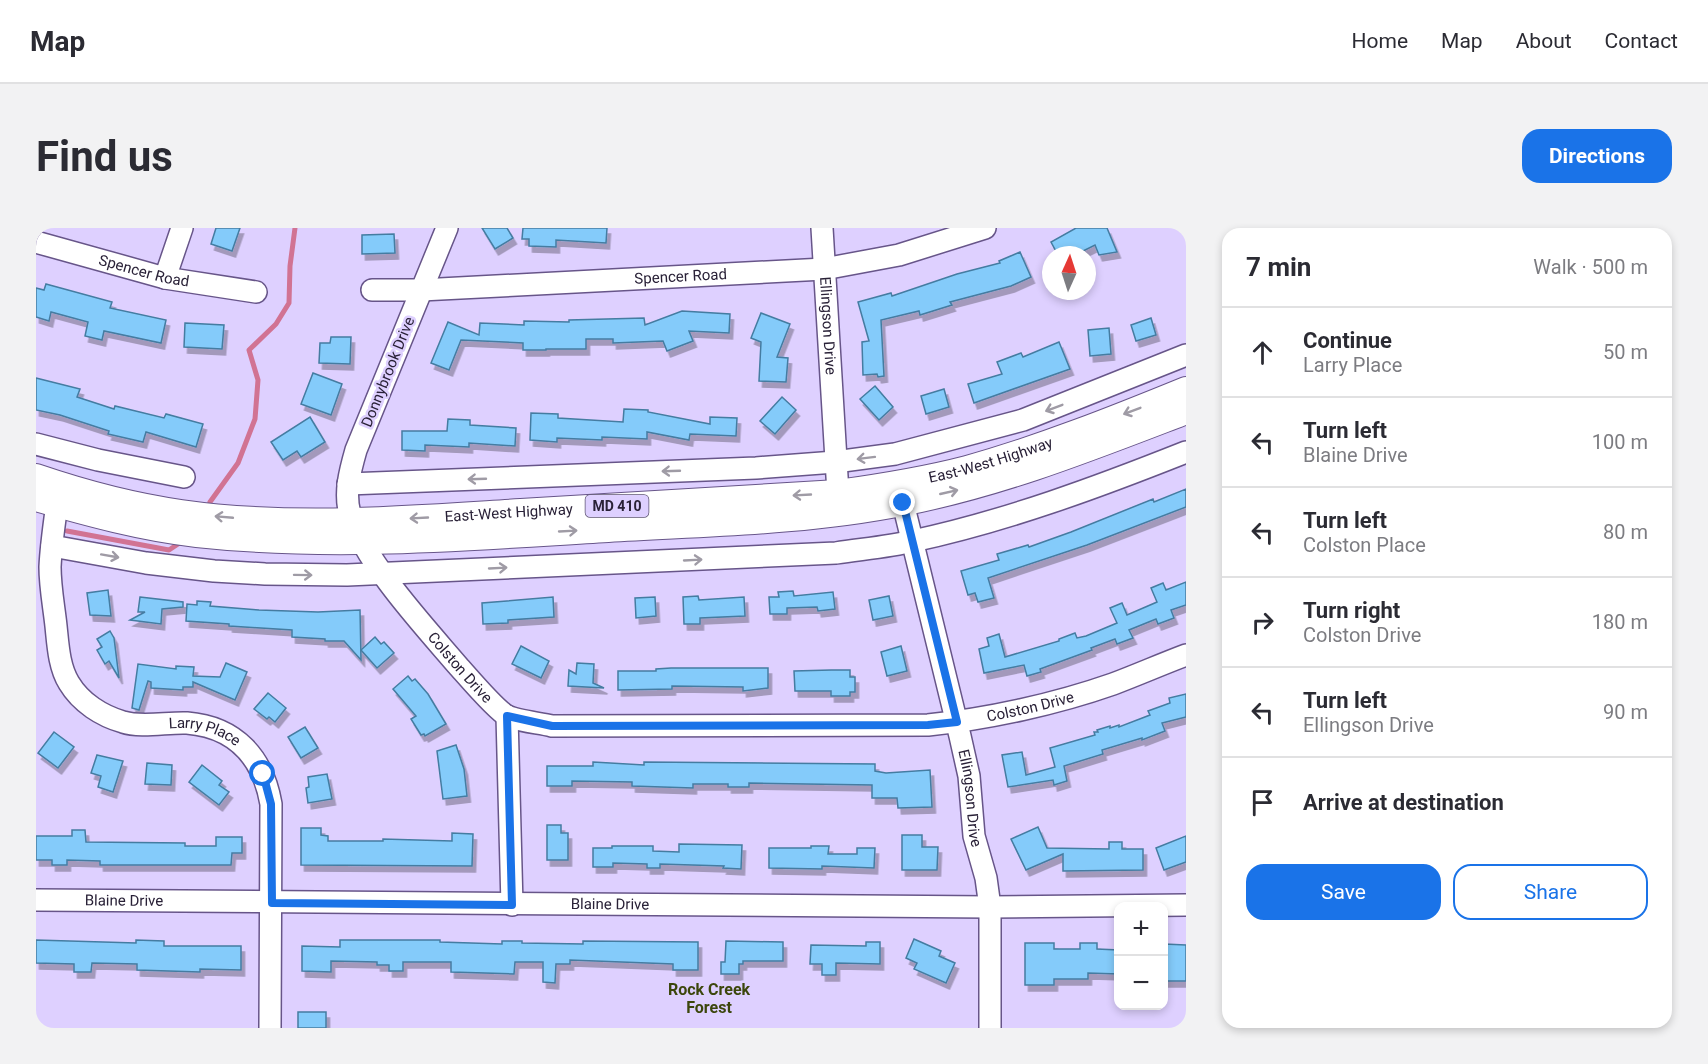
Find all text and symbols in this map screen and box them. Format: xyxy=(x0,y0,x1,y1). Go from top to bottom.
text: Map xyxy=(30,25,85,58)
text: Home xyxy=(1352,29,1408,53)
text: Map xyxy=(1441,29,1483,53)
text: About xyxy=(1516,29,1572,53)
text: Contact xyxy=(1605,29,1678,53)
button: Directions xyxy=(1522,129,1672,183)
text: Find us xyxy=(36,132,173,181)
north arrow xyxy=(1042,246,1096,300)
street label: Spencer Road xyxy=(97,251,191,291)
text: 7 min xyxy=(1246,252,1311,282)
text: Walk · 500 m xyxy=(1533,255,1648,279)
street label: Spencer Road xyxy=(634,265,727,288)
street label: Ellingson Drive xyxy=(816,276,840,375)
street label: Donnybrook Drive xyxy=(358,314,418,430)
text: Continue xyxy=(1303,328,1392,353)
icon: ahead xyxy=(1246,336,1279,369)
text: 50 m xyxy=(1603,340,1648,364)
text: Larry Place xyxy=(1303,353,1402,377)
one-way arrow xyxy=(1045,403,1064,414)
one-way arrow xyxy=(1123,407,1142,418)
text: Turn left xyxy=(1303,418,1387,443)
icon: left xyxy=(1246,426,1279,459)
text: 100 m xyxy=(1592,430,1648,454)
street label: East-West Highway xyxy=(927,433,1055,487)
text: Blaine Drive xyxy=(1303,443,1408,467)
one-way arrow xyxy=(856,452,876,463)
one-way arrow xyxy=(662,466,682,477)
one-way arrow xyxy=(467,474,487,485)
one-way arrow xyxy=(939,485,958,497)
route end xyxy=(889,489,915,515)
one-way arrow xyxy=(792,490,812,501)
road number: MD 410 xyxy=(586,495,648,517)
street label: East-West Highway xyxy=(444,500,573,526)
text: Turn left xyxy=(1303,508,1387,533)
one-way arrow xyxy=(214,511,234,522)
one-way arrow xyxy=(409,513,429,524)
icon: left xyxy=(1246,516,1279,549)
text: 80 m xyxy=(1603,520,1648,544)
one-way arrow xyxy=(557,525,577,536)
text: Colston Place xyxy=(1303,533,1426,557)
one-way arrow xyxy=(99,551,119,562)
one-way arrow xyxy=(683,554,703,565)
one-way arrow xyxy=(488,563,508,574)
one-way arrow xyxy=(293,569,313,581)
text: Turn right xyxy=(1303,598,1400,623)
icon: right xyxy=(1246,606,1279,639)
text: 180 m xyxy=(1592,610,1648,634)
text: Colston Drive xyxy=(1303,623,1421,647)
street label: Colston Drive xyxy=(424,628,496,707)
street label: Colston Drive xyxy=(985,688,1076,726)
text: Turn left xyxy=(1303,688,1387,713)
icon: left xyxy=(1246,696,1279,729)
text: 90 m xyxy=(1603,700,1648,724)
text: Ellingson Drive xyxy=(1303,713,1434,737)
street label: Larry Place xyxy=(168,714,244,750)
street label: Ellingson Drive xyxy=(954,748,986,849)
route start xyxy=(249,760,275,786)
icon: arrive xyxy=(1246,786,1279,819)
text: Arrive at destination xyxy=(1303,790,1504,815)
button: Save xyxy=(1246,864,1441,920)
button: Share xyxy=(1453,864,1648,920)
street label: Blaine Drive xyxy=(85,891,163,910)
street label: Blaine Drive xyxy=(571,895,649,913)
map controls xyxy=(1114,902,1168,1010)
button: + xyxy=(1114,902,1168,956)
button: − xyxy=(1114,956,1168,1010)
district label: Rock Creek Forest xyxy=(668,980,751,1017)

